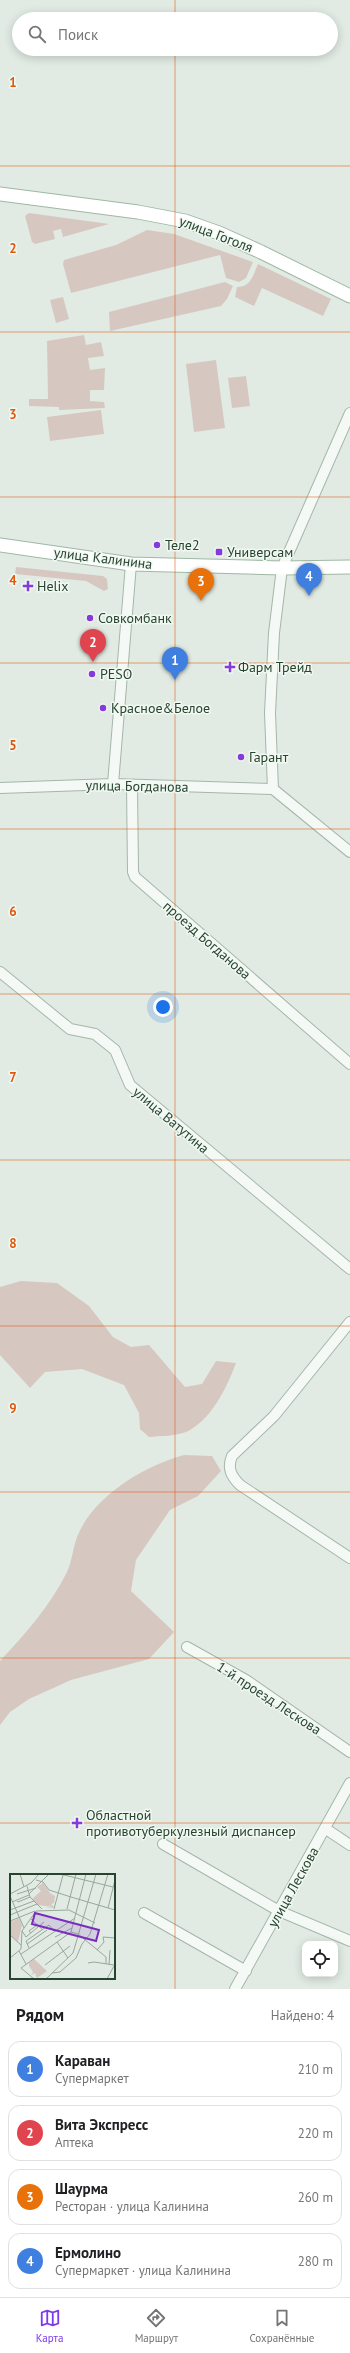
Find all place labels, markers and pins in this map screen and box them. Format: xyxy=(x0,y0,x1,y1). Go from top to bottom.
place label: Теле2 xyxy=(165,536,200,554)
marker: Теле2 xyxy=(152,540,162,550)
place label: Универсам xyxy=(227,543,293,561)
marker: Универсам xyxy=(214,547,224,557)
pin: 4 xyxy=(296,563,322,596)
pin: 3 xyxy=(188,568,214,601)
place label: Helix xyxy=(37,577,69,595)
marker: Helix xyxy=(22,580,34,592)
place label: Совкомбанк xyxy=(98,609,172,627)
marker: Совкомбанк xyxy=(85,613,95,623)
pin: 2 xyxy=(80,629,106,662)
pin: 1 xyxy=(162,647,188,680)
place label: Фарм Трейд xyxy=(238,658,312,676)
marker: Фарм Трейд xyxy=(225,662,235,672)
place label: PESO xyxy=(100,665,132,683)
marker: PESO xyxy=(87,669,97,679)
place label: Красное&Белое xyxy=(111,699,210,717)
marker: Красное&Белое xyxy=(98,703,108,713)
place label: Гарант xyxy=(249,748,289,766)
marker: Гарант xyxy=(236,752,246,762)
place label: Областной противотуберкулезный диспансер xyxy=(86,1806,296,1840)
marker: Областной противотуберкулезный диспансер xyxy=(71,1817,83,1829)

